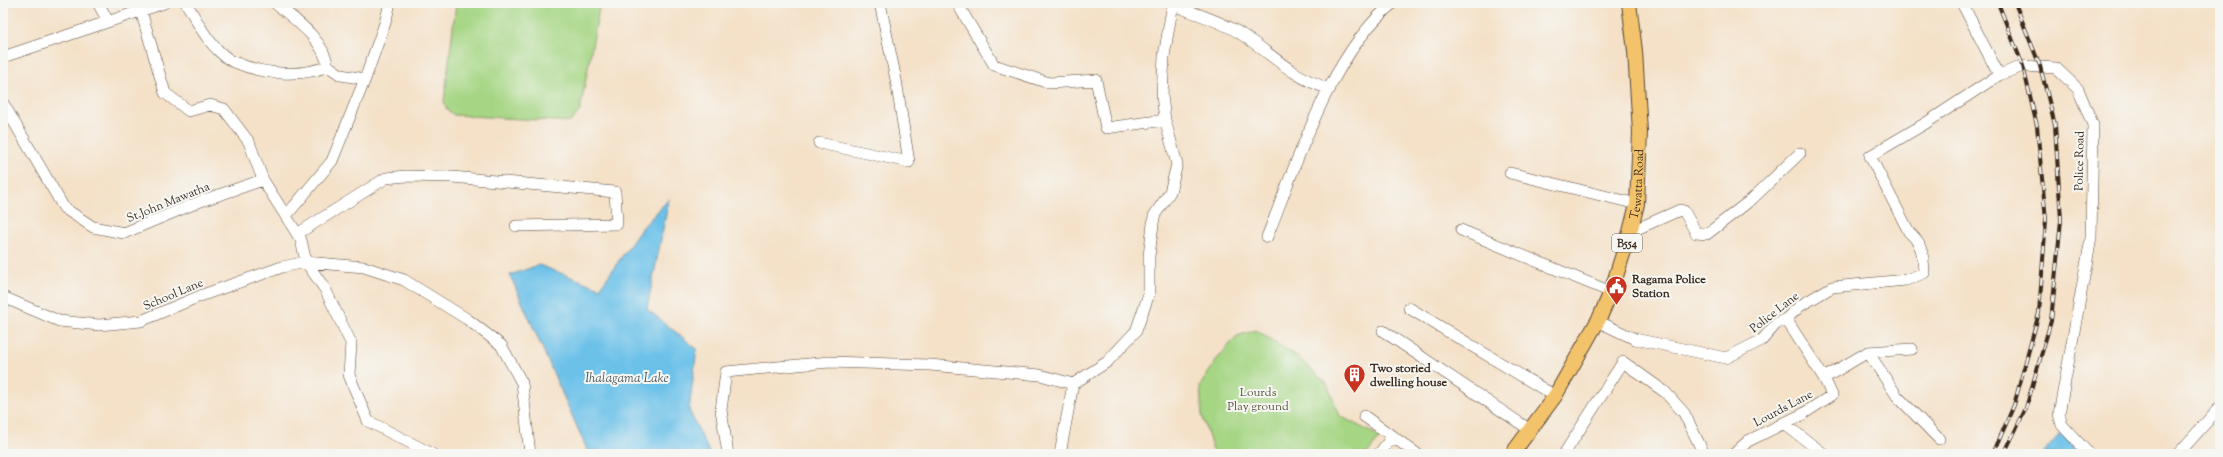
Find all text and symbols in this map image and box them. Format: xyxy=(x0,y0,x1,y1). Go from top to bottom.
street label: Police Road xyxy=(2070,131,2090,191)
street label: Tewatta Road xyxy=(1625,148,1649,221)
street label: St.John Mawatha xyxy=(124,178,213,228)
road number: B554 xyxy=(1612,234,1642,252)
place label: Ragama Police Station xyxy=(1631,271,1706,303)
public building icon: Ragama Police Station xyxy=(1604,273,1630,306)
street label: School Lane xyxy=(141,274,207,316)
street label: Police Lane xyxy=(1746,287,1803,338)
place label: Two storied dwelling house xyxy=(1369,360,1447,392)
building icon: Two storied dwelling house xyxy=(1342,362,1368,395)
water label: Ihalagama Lake xyxy=(585,370,669,388)
park label: Lourds Play ground xyxy=(1227,384,1289,416)
street label: Lourds Lane xyxy=(1751,386,1817,432)

